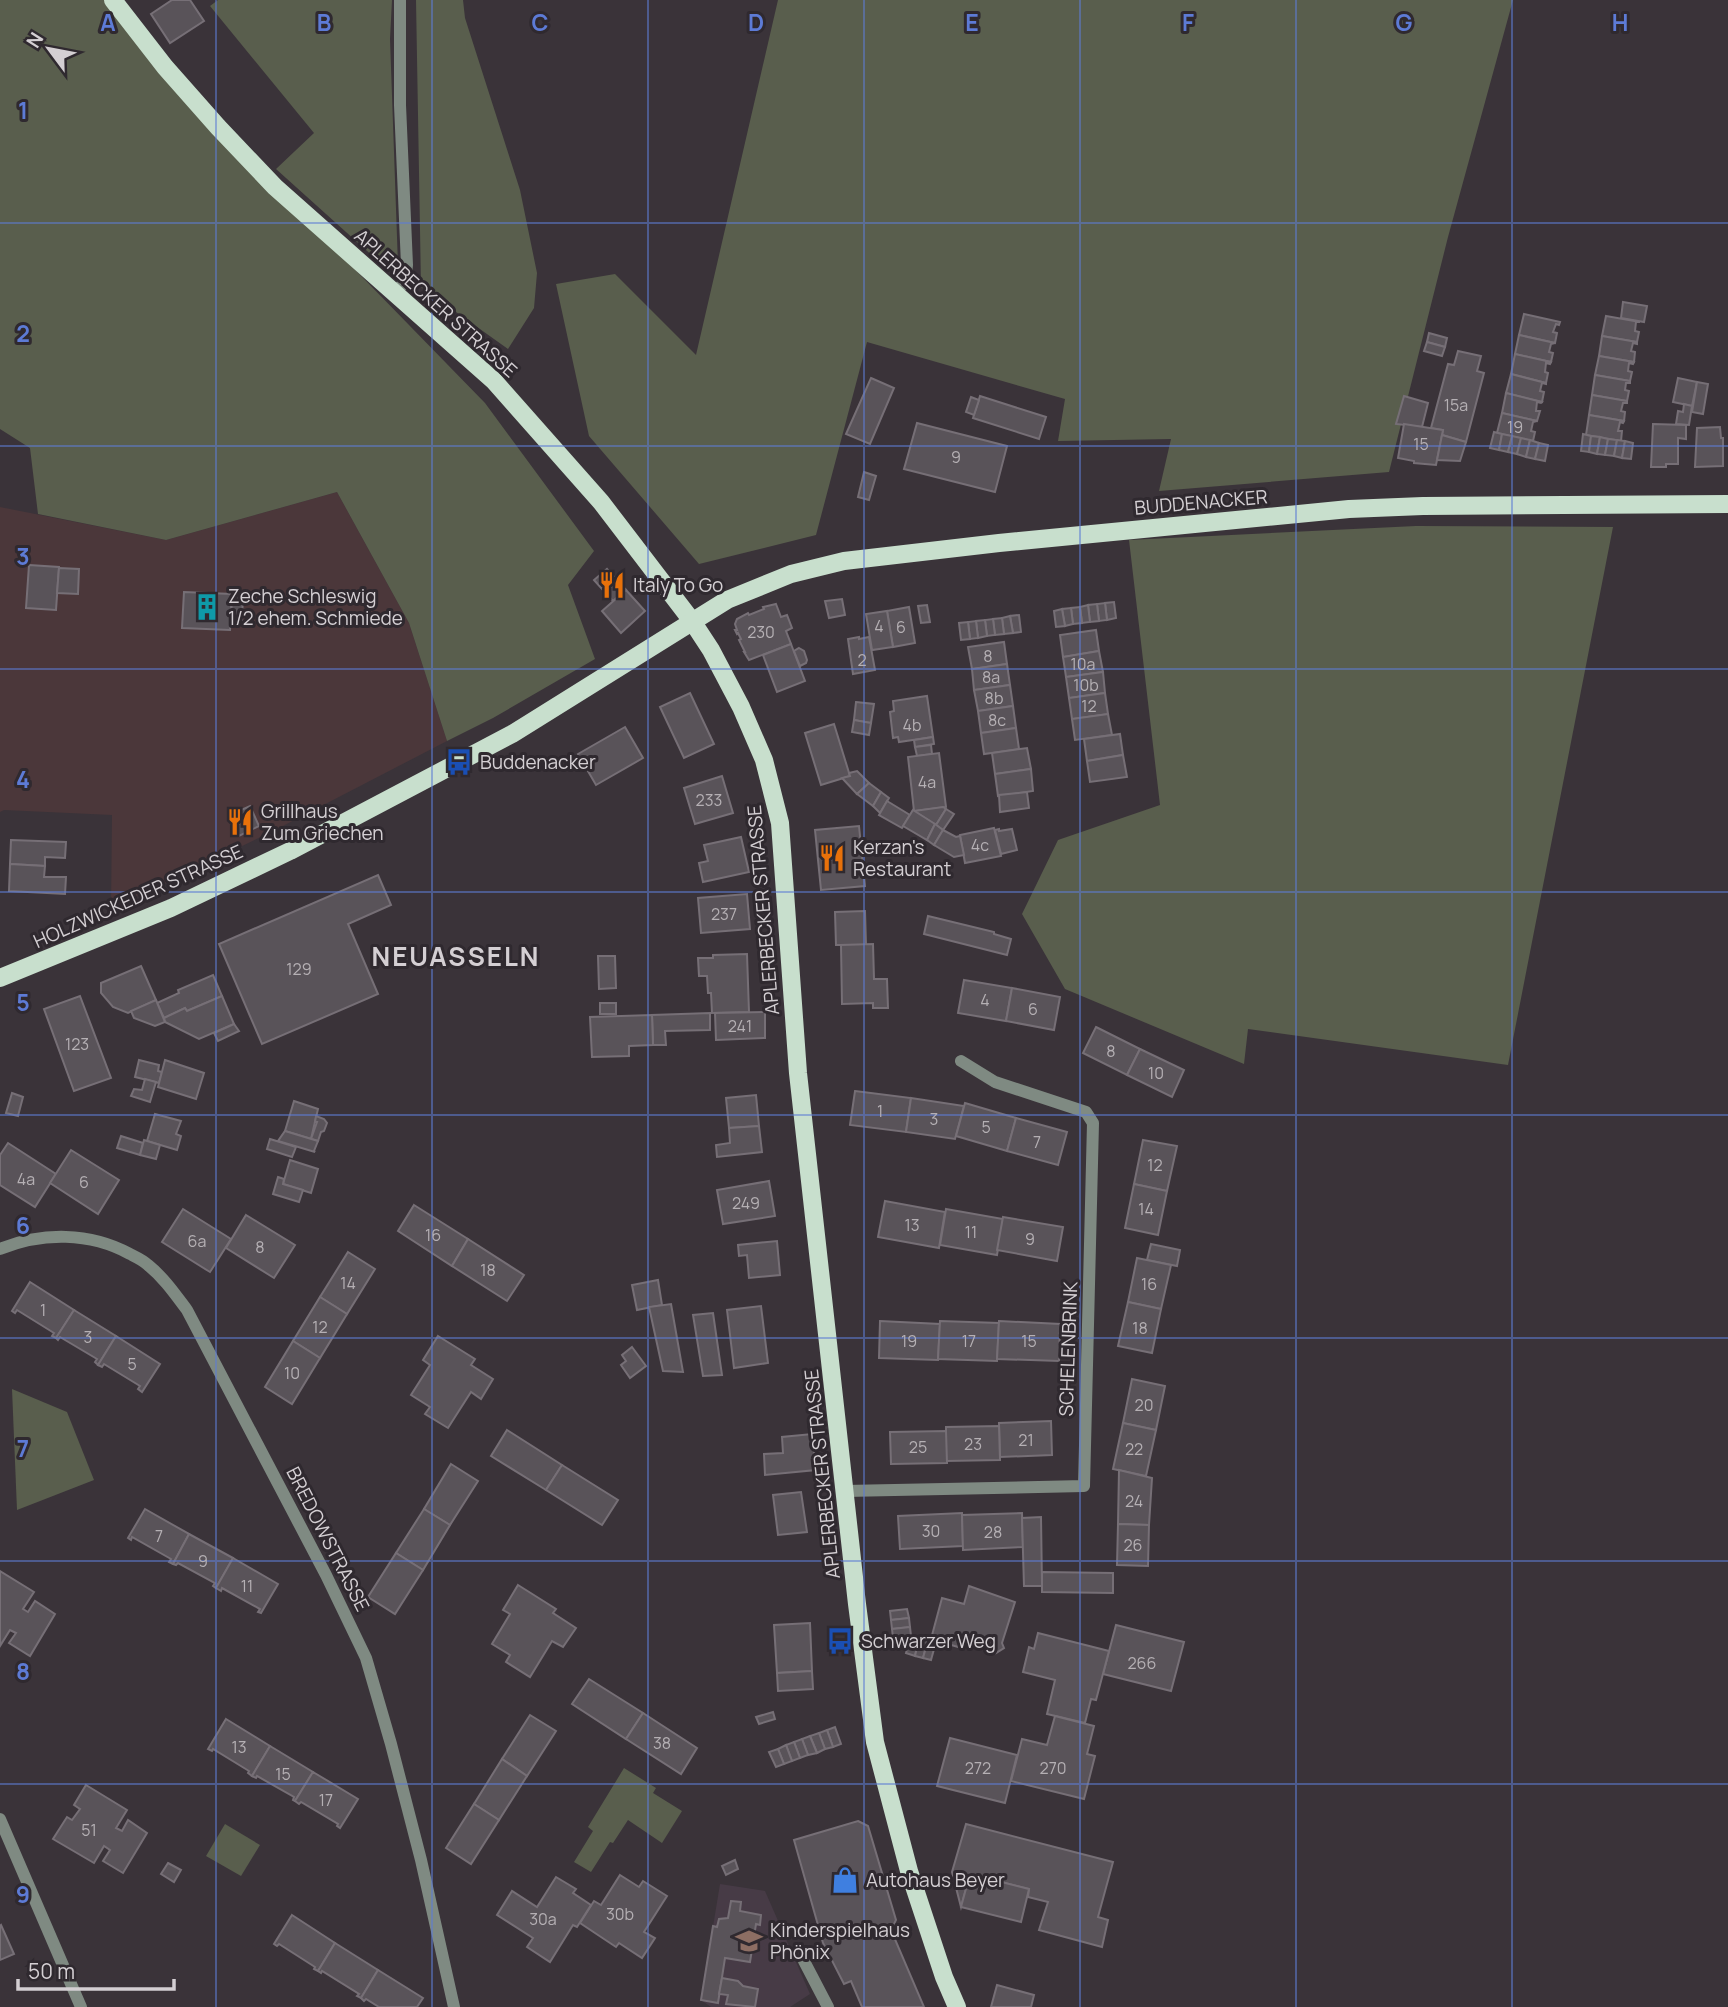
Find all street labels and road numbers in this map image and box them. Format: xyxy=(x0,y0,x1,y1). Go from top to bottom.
street label: APLERBECKER STRASSE xyxy=(349,223,523,383)
street label: BUDDENACKER xyxy=(1133,483,1269,521)
street label: APLERBECKER STRASSE xyxy=(741,804,785,1016)
street label: HOLZWICKEDER STRASSE xyxy=(29,838,247,954)
street label: SCHELENBRINK xyxy=(1053,1280,1083,1417)
street label: APLERBECKER STRASSE xyxy=(798,1368,846,1580)
street label: BREDOWSTRASSE xyxy=(280,1462,376,1616)

